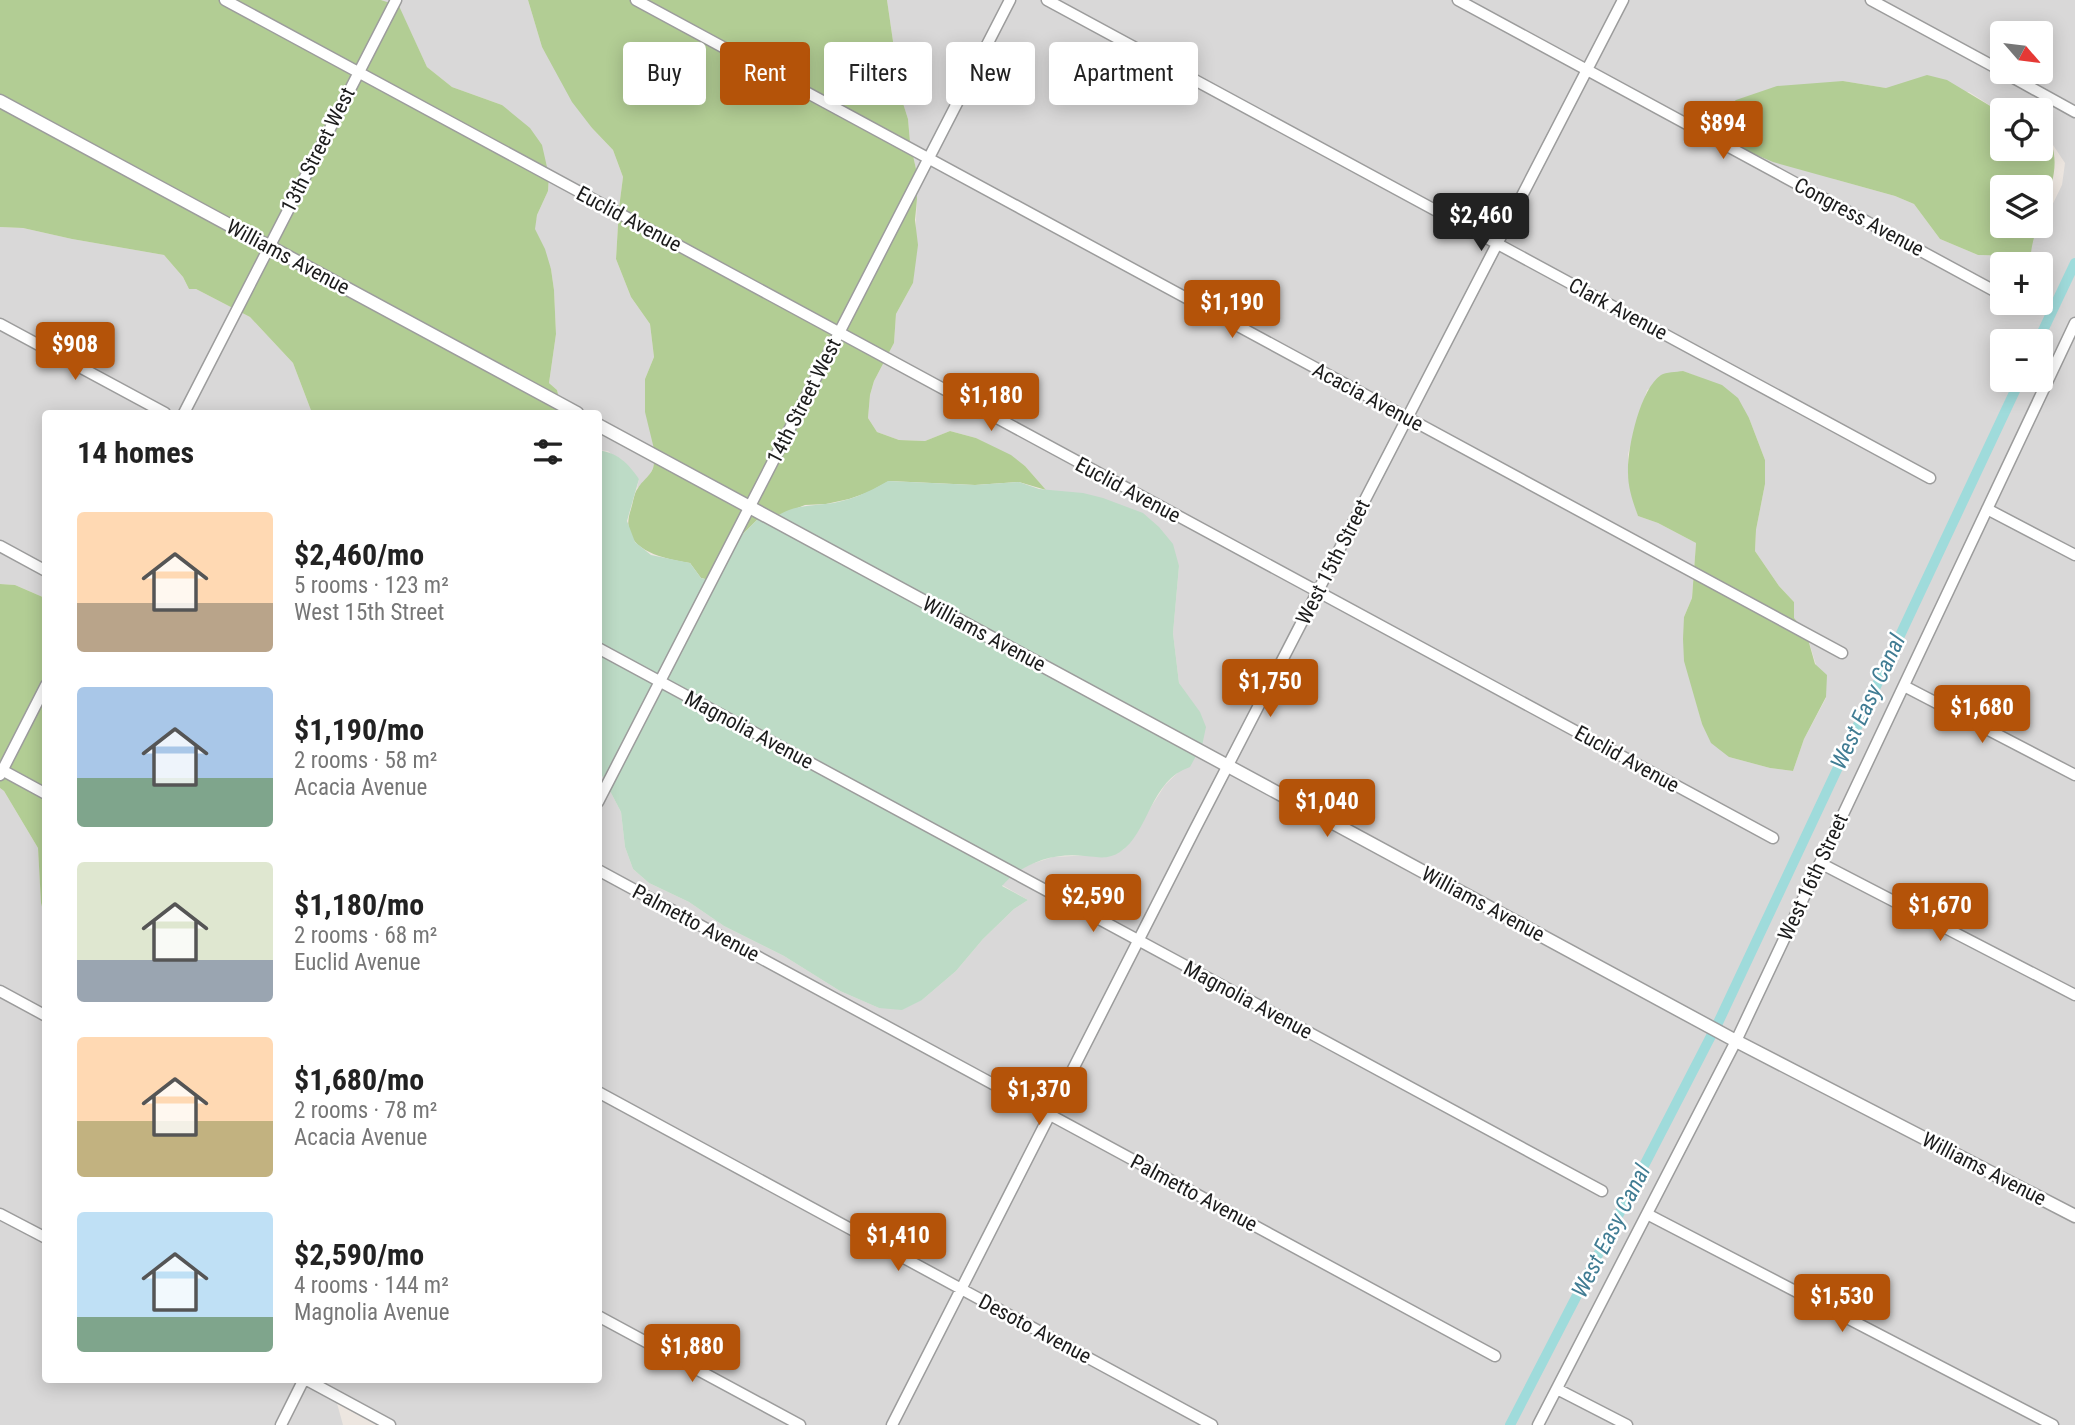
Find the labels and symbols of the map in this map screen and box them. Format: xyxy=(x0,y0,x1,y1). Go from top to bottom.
north arrow xyxy=(1990,21,2053,84)
street label: 13th Street West xyxy=(276,83,360,217)
pin: $894 xyxy=(1682,102,1764,161)
street label: Congress Avenue xyxy=(1790,173,1928,261)
street label: Euclid Avenue xyxy=(572,181,686,257)
pin: $2,460 xyxy=(1424,194,1538,253)
street label: Williams Avenue xyxy=(222,214,354,300)
street label: Clark Avenue xyxy=(1565,273,1671,345)
pin: $1,190 xyxy=(1175,280,1289,340)
pin: $908 xyxy=(34,322,116,382)
street label: 14th Street West xyxy=(762,334,846,468)
street label: Acacia Avenue xyxy=(1309,358,1428,436)
pin: $1,180 xyxy=(934,374,1048,433)
street label: Euclid Avenue xyxy=(1071,452,1185,528)
street label: West 15th Street xyxy=(1291,495,1375,629)
street label: Williams Avenue xyxy=(918,591,1050,677)
water label: West Easy Canal xyxy=(1825,630,1911,774)
pin: $1,750 xyxy=(1213,660,1327,719)
street label: Magnolia Avenue xyxy=(681,686,817,774)
pin: $1,680 xyxy=(1925,686,2039,745)
street label: Euclid Avenue xyxy=(1571,721,1683,798)
pin: $1,040 xyxy=(1270,780,1384,839)
street label: West 16th Street xyxy=(1773,810,1853,944)
street label: Williams Avenue xyxy=(1417,861,1549,947)
pin: $2,590 xyxy=(1036,874,1150,934)
street label: Palmetto Avenue xyxy=(629,880,764,967)
pin: $1,670 xyxy=(1883,884,1997,943)
street label: Magnolia Avenue xyxy=(1180,956,1316,1044)
pin: $1,370 xyxy=(982,1068,1096,1127)
street label: Williams Avenue xyxy=(1918,1127,2050,1211)
street label: Palmetto Avenue xyxy=(1127,1150,1262,1237)
water label: West Easy Canal xyxy=(1566,1159,1656,1302)
pin: $1,410 xyxy=(841,1214,955,1273)
pin: $1,530 xyxy=(1785,1274,1899,1334)
street label: Desoto Avenue xyxy=(975,1289,1095,1369)
pin: $1,880 xyxy=(635,1324,749,1384)

